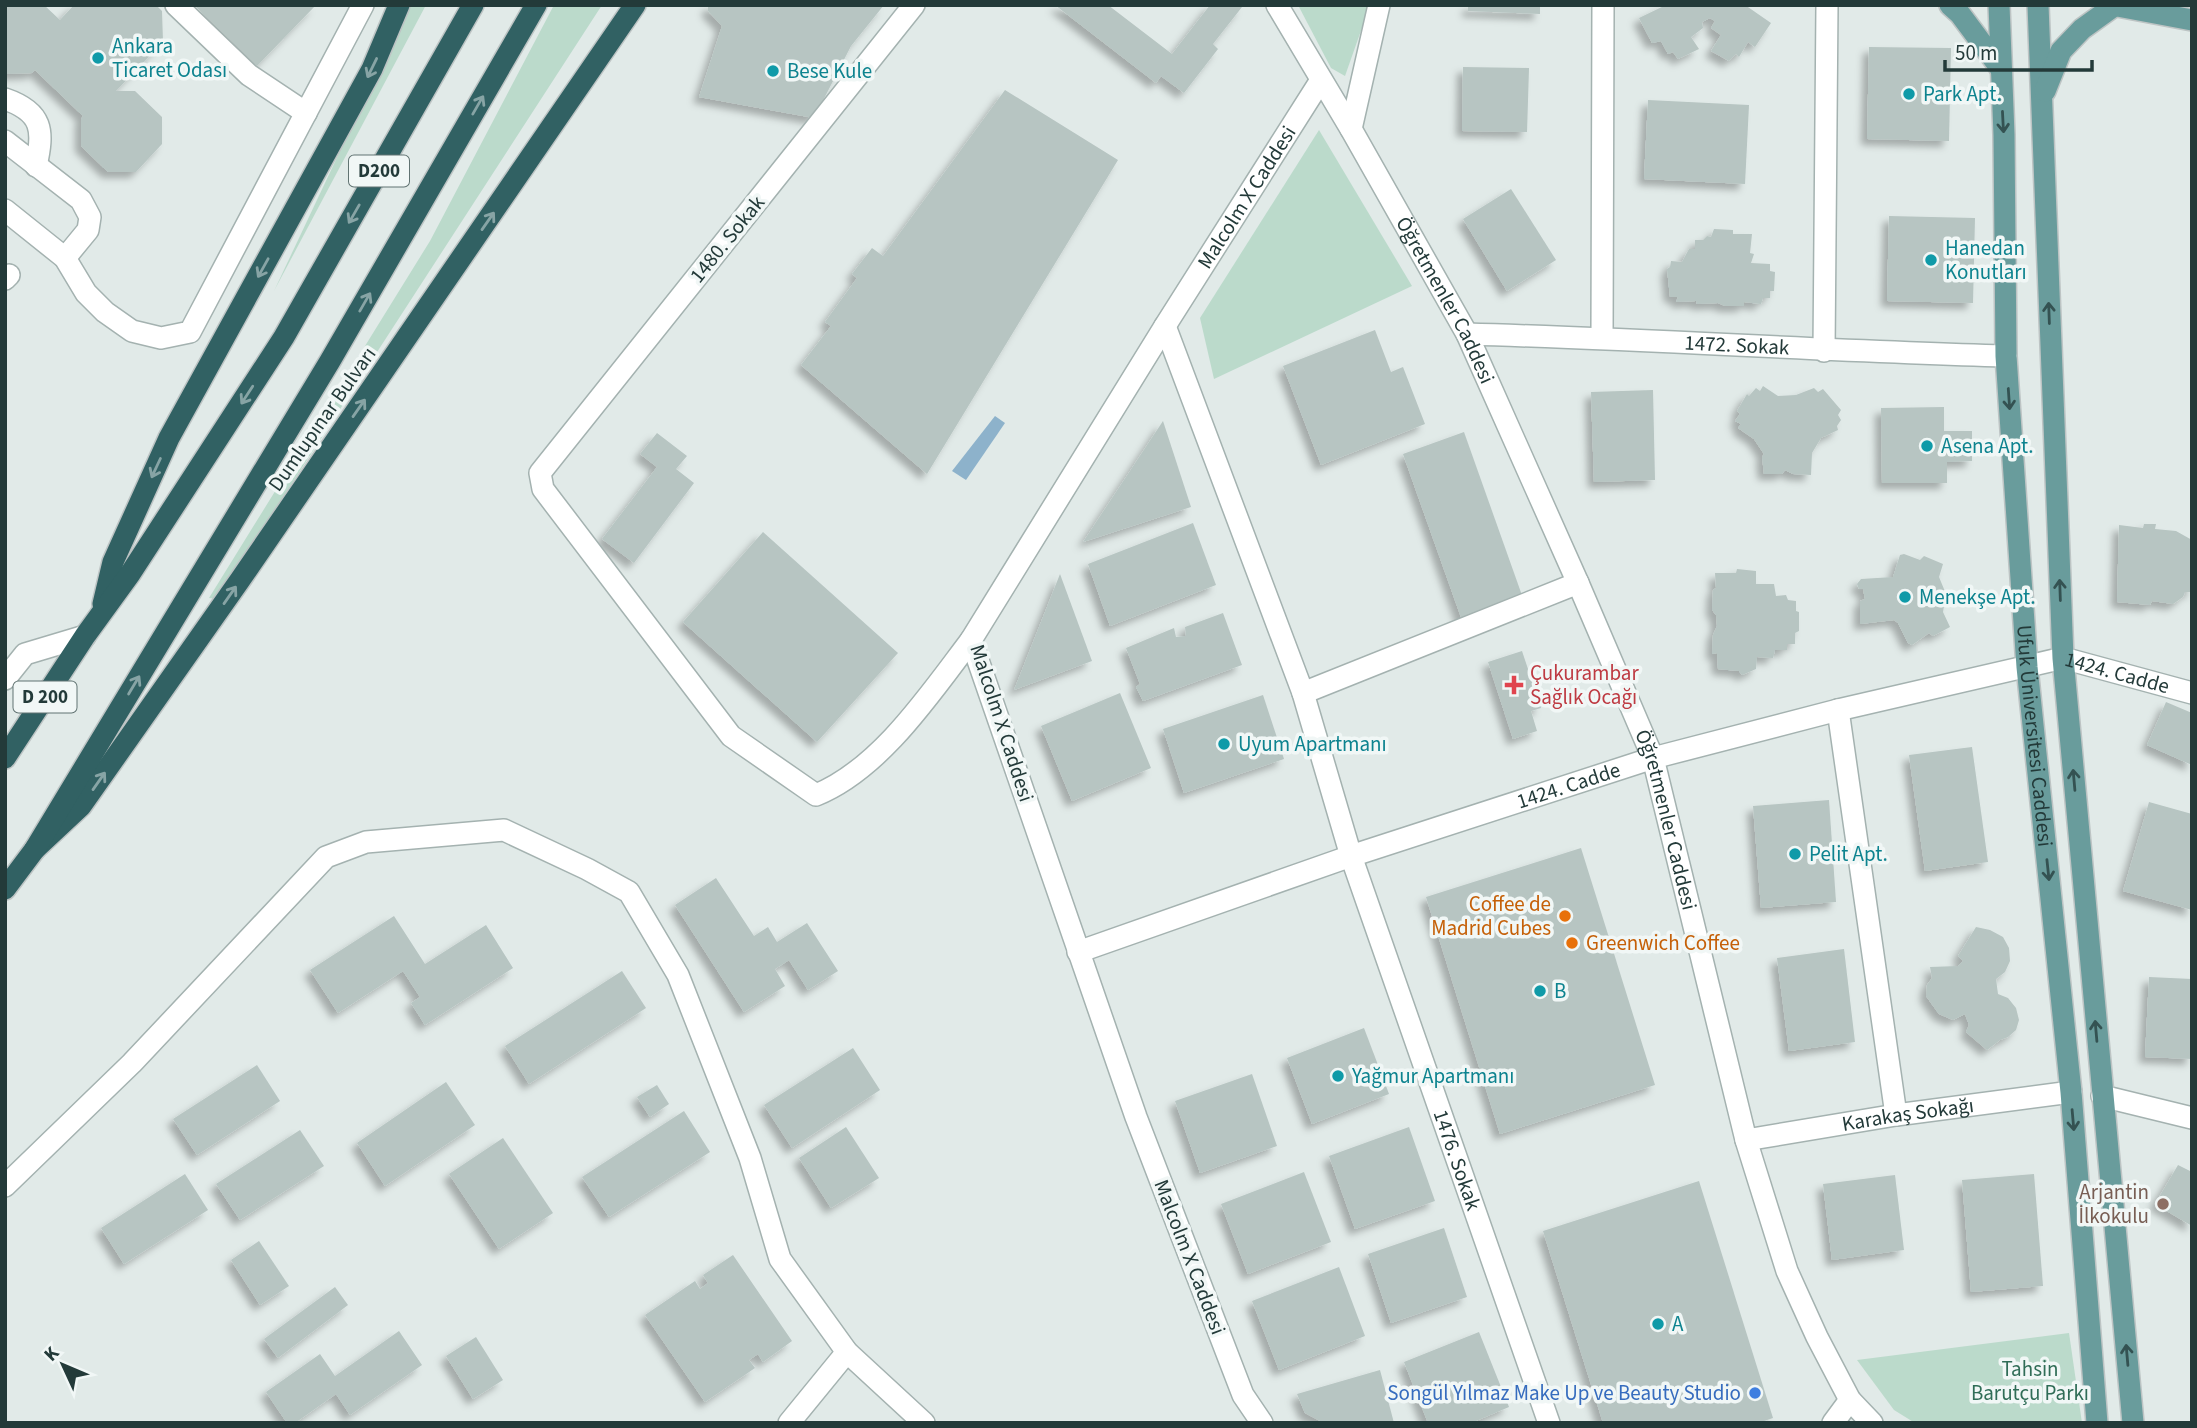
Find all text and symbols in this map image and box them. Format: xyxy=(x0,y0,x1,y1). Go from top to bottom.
scale bar xyxy=(1945,28,2092,72)
place label: Ankara Ticaret Odası xyxy=(112,31,227,85)
text: 50 m xyxy=(1955,38,1997,68)
marker: Ankara Ticaret Odası xyxy=(90,50,106,66)
place label: Bese Kule xyxy=(787,56,872,86)
one-way arrow xyxy=(365,57,378,78)
marker: Bese Kule xyxy=(765,63,781,79)
place label: Park Apt. xyxy=(1923,79,2002,109)
marker: Park Apt. xyxy=(1901,86,1917,102)
one-way arrow xyxy=(472,95,486,115)
one-way arrow xyxy=(1997,111,2010,134)
street label: Malcolm X Caddesi xyxy=(1190,120,1303,275)
road number: D200 xyxy=(349,155,409,186)
street label: 1480. Sokak xyxy=(682,188,772,289)
one-way arrow xyxy=(347,203,361,223)
one-way arrow xyxy=(481,211,495,231)
street label: Öğretmenler Caddesi xyxy=(1388,211,1502,389)
place label: Hanedan Konutları xyxy=(1945,233,2027,287)
marker: Hanedan Konutları xyxy=(1923,252,1939,268)
one-way arrow xyxy=(256,257,270,277)
one-way arrow xyxy=(358,292,372,312)
one-way arrow xyxy=(2043,302,2056,325)
street label: 1472. Sokak xyxy=(1684,328,1790,362)
street label: Dumlupınar Bulvarı xyxy=(261,341,383,497)
one-way arrow xyxy=(240,384,254,404)
one-way arrow xyxy=(2003,387,2016,410)
one-way arrow xyxy=(352,399,366,418)
place label: Asena Apt. xyxy=(1941,431,2034,461)
marker: Asena Apt. xyxy=(1919,438,1935,454)
one-way arrow xyxy=(149,457,162,478)
one-way arrow xyxy=(2054,578,2067,601)
place label: Menekşe Apt. xyxy=(1919,582,2036,612)
one-way arrow xyxy=(223,586,237,605)
marker: Menekşe Apt. xyxy=(1897,589,1913,605)
street label: Ufuk Üniversitesi Caddesi xyxy=(2009,624,2061,848)
street label: Malcolm X Caddesi xyxy=(962,640,1042,806)
street label: 1424. Cadde xyxy=(2061,644,2173,701)
place label: Çukurambar Sağlık Ocağı xyxy=(1530,658,1639,712)
marker: Çukurambar Sağlık Ocağı xyxy=(1504,675,1524,695)
one-way arrow xyxy=(127,676,141,696)
road number: D 200 xyxy=(14,682,76,712)
street label: Öğretmenler Caddesi xyxy=(1627,725,1704,913)
place label: Uyum Apartmanı xyxy=(1238,729,1387,759)
marker: Uyum Apartmanı xyxy=(1216,736,1232,752)
street label: 1424. Cadde xyxy=(1513,755,1624,816)
one-way arrow xyxy=(2067,769,2080,792)
one-way arrow xyxy=(91,772,106,791)
place label: Pelit Apt. xyxy=(1809,839,1888,869)
marker: Pelit Apt. xyxy=(1787,846,1803,862)
one-way arrow xyxy=(2041,858,2054,880)
place label: Coffee de Madrid Cubes xyxy=(1431,889,1551,943)
marker: Coffee de Madrid Cubes xyxy=(1557,908,1573,924)
place label: Greenwich Coffee xyxy=(1586,928,1740,958)
marker: Greenwich Coffee xyxy=(1564,935,1580,951)
place label: B xyxy=(1554,976,1566,1006)
marker: B xyxy=(1532,983,1548,999)
one-way arrow xyxy=(2089,1020,2102,1043)
place label: Yağmur Apartmanı xyxy=(1351,1061,1514,1091)
marker: Yağmur Apartmanı xyxy=(1330,1068,1346,1084)
street label: Karakaş Sokağı xyxy=(1840,1090,1976,1139)
street label: 1476. Sokak xyxy=(1426,1105,1489,1215)
one-way arrow xyxy=(2067,1109,2080,1131)
street label: Malcolm X Caddesi xyxy=(1147,1175,1233,1339)
place label: Arjantin İlkokulu xyxy=(2078,1177,2149,1231)
marker: Arjantin İlkokulu xyxy=(2155,1196,2171,1212)
place label: A xyxy=(1672,1309,1684,1339)
marker: A xyxy=(1650,1316,1666,1332)
north arrow xyxy=(28,1330,98,1400)
text: K xyxy=(38,1340,66,1368)
one-way arrow xyxy=(2120,1344,2133,1367)
park label: Tahsin Barutçu Parkı xyxy=(1971,1354,2089,1408)
place label: Songül Yılmaz Make Up ve Beauty Studio xyxy=(1387,1378,1741,1408)
marker: Songül Yılmaz Make Up ve Beauty Studio xyxy=(1747,1385,1763,1401)

